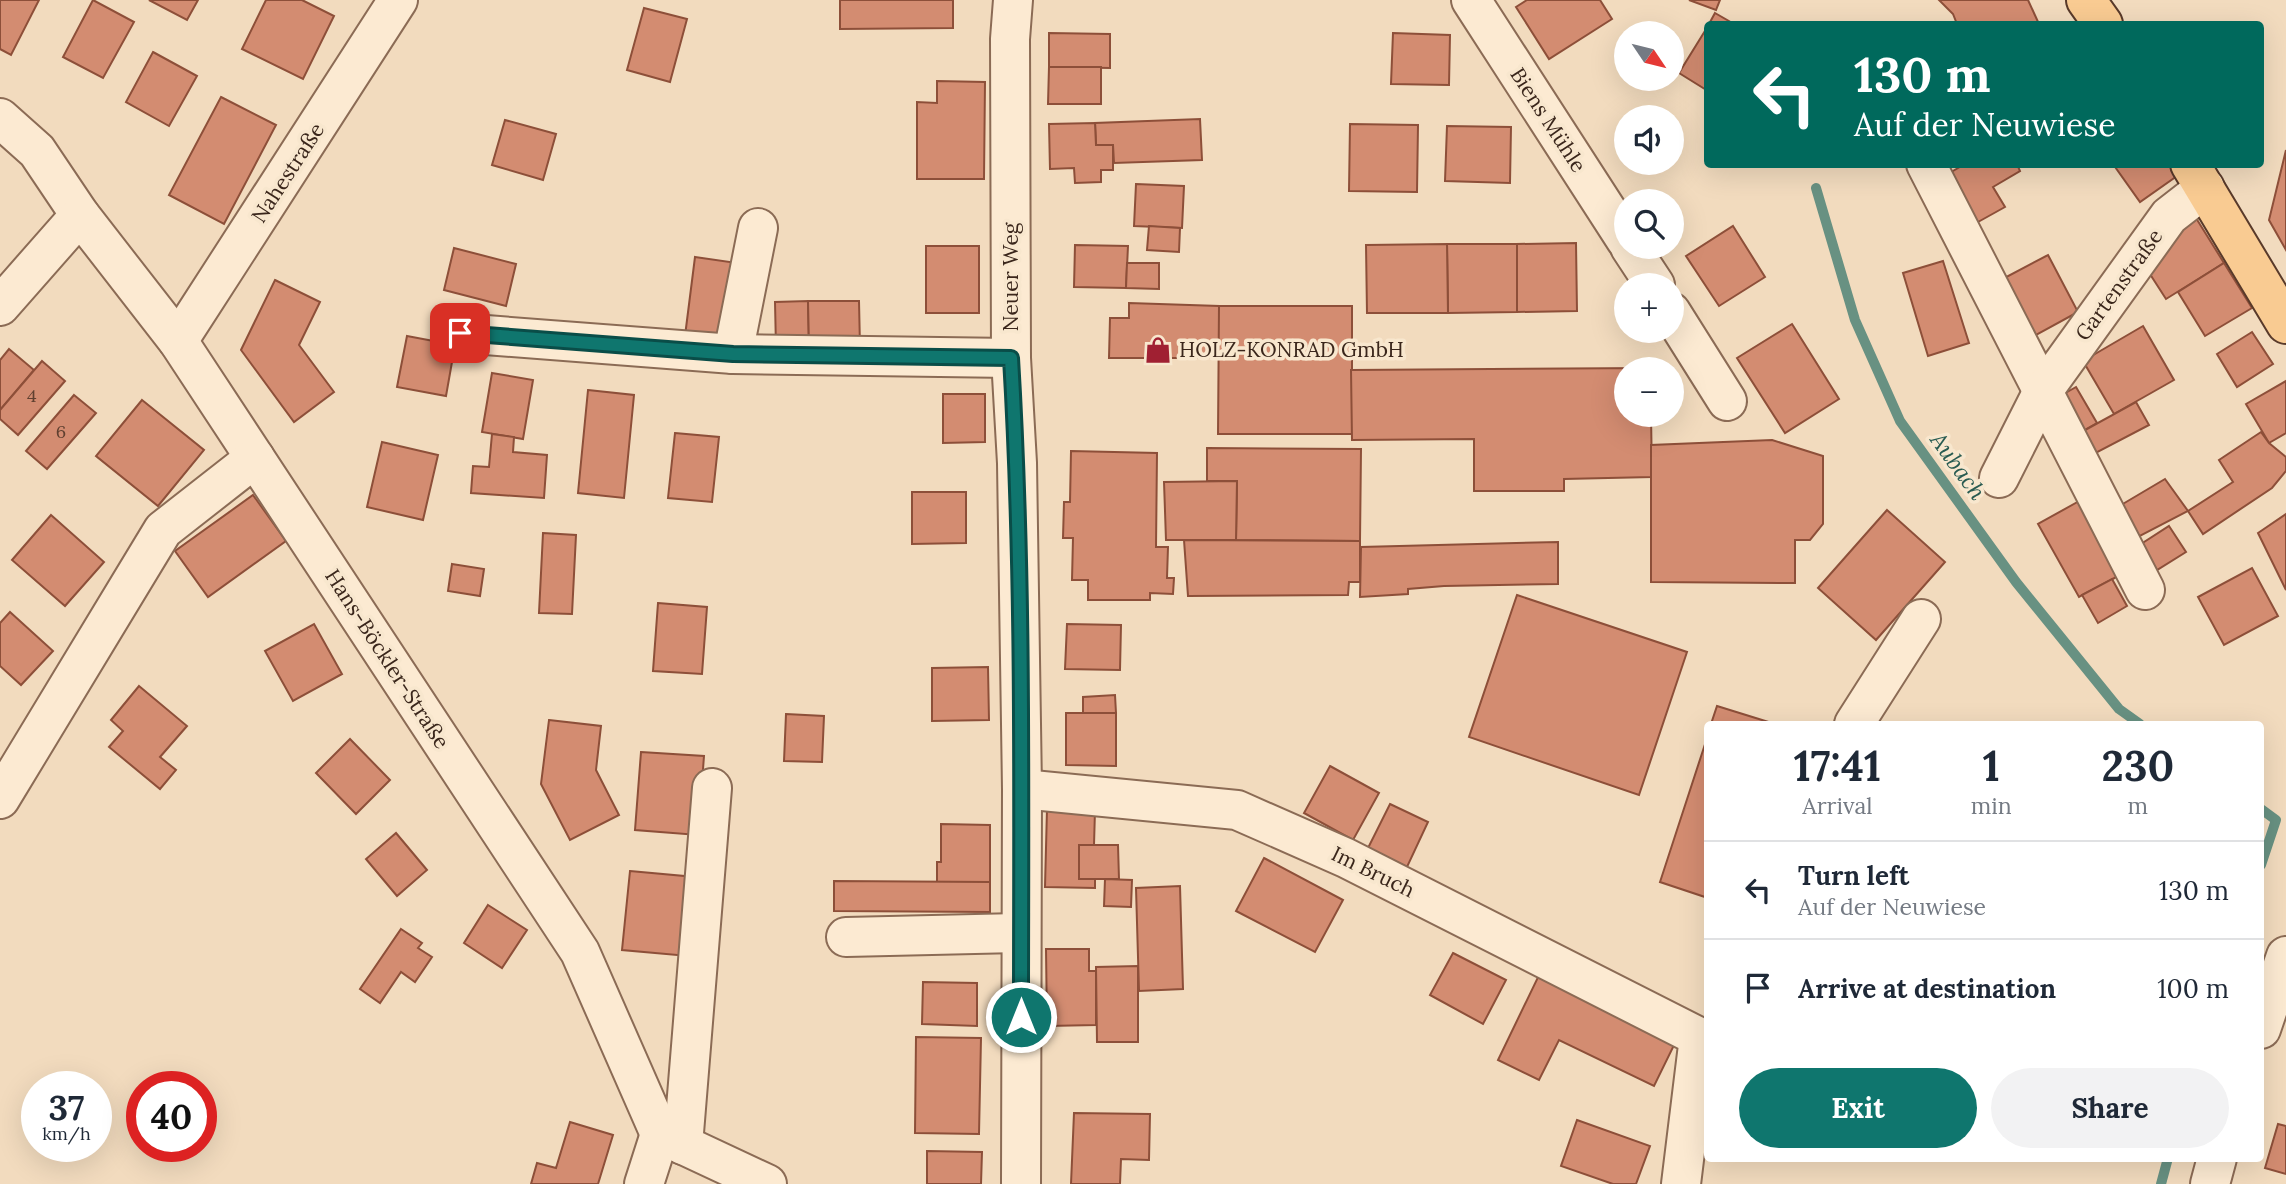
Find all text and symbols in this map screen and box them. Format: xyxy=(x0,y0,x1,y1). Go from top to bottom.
north arrow xyxy=(1614,21,1684,91)
map controls xyxy=(1614,21,1684,427)
text: 130 m xyxy=(1854,43,1990,105)
icon: left xyxy=(1739,49,1830,140)
street label: Biens Mühle xyxy=(1505,62,1592,177)
text: Auf der Neuwiese xyxy=(1854,104,2116,145)
button: sound xyxy=(1614,105,1684,175)
street label: Nahestraße xyxy=(245,118,330,228)
button: search xyxy=(1614,189,1684,259)
street label: Neuer Weg xyxy=(997,222,1024,331)
street label: Gartenstraße xyxy=(2069,224,2168,346)
button: + xyxy=(1614,273,1684,343)
pin xyxy=(430,303,490,363)
icon: arrive xyxy=(441,314,479,352)
shop icon: HOLZ-KONRAD GmbH xyxy=(1143,335,1173,365)
place label: HOLZ-KONRAD GmbH xyxy=(1179,336,1404,363)
button: − xyxy=(1614,357,1684,427)
house number: 4 xyxy=(27,384,37,407)
house number: 6 xyxy=(56,420,66,443)
water label: Aubach xyxy=(1924,426,1993,505)
street label: Hans-Böckler-Straße xyxy=(319,564,456,754)
text: 17:41 xyxy=(1794,739,1881,793)
text: 1 xyxy=(1983,739,2000,793)
text: 230 xyxy=(2102,739,2174,793)
text: Arrival xyxy=(1802,791,1873,820)
text: min xyxy=(1971,791,2012,820)
text: m xyxy=(2128,791,2148,820)
street label: Im Bruch xyxy=(1327,840,1419,903)
text: Turn left xyxy=(1798,859,1909,892)
icon: left xyxy=(1739,871,1777,909)
text: 130 m xyxy=(2159,874,2229,907)
text: Auf der Neuwiese xyxy=(1798,892,1986,921)
icon: arrive xyxy=(1739,969,1777,1007)
text: Arrive at destination xyxy=(1798,972,2056,1005)
text: 100 m xyxy=(2157,972,2229,1005)
position arrow xyxy=(984,980,1058,1054)
button: Exit xyxy=(1739,1068,1977,1148)
button: Share xyxy=(1991,1068,2229,1148)
speed limit sign: 40 xyxy=(126,1071,217,1162)
text: 37 xyxy=(48,1085,85,1130)
text: km/h xyxy=(42,1122,91,1145)

